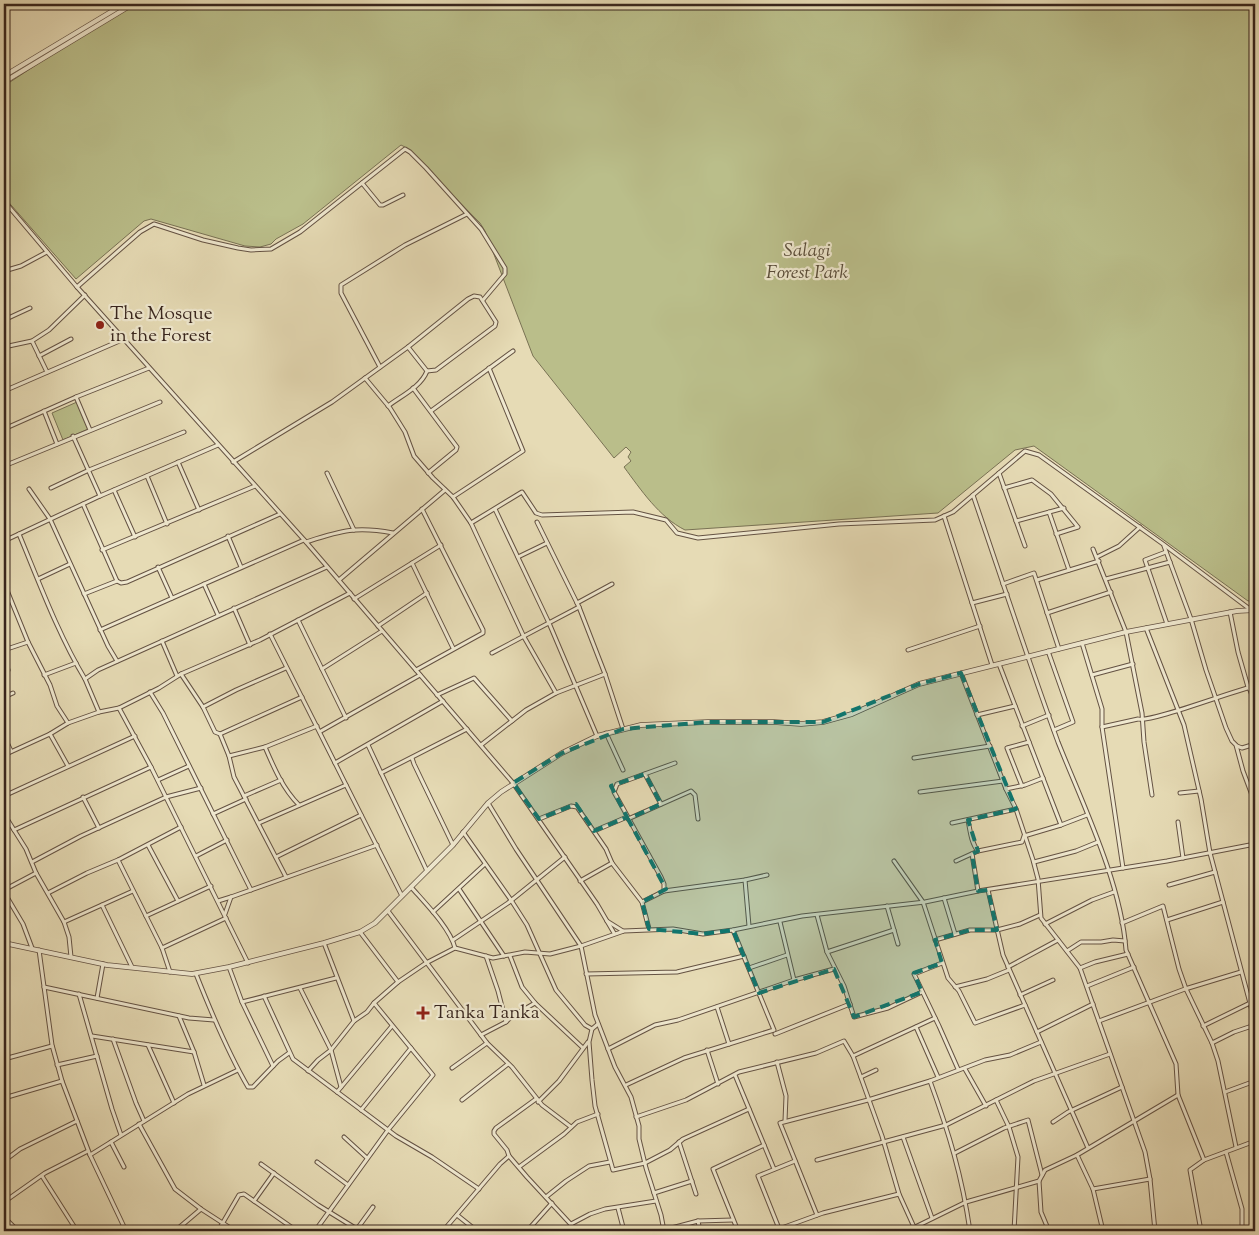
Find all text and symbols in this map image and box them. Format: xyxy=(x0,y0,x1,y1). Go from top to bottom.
park label: Salagi Forest Park xyxy=(766,238,848,287)
place label: The Mosque in the Forest xyxy=(110,301,213,350)
marker: The Mosque in the Forest xyxy=(94,319,106,331)
place label: Tanka Tanka xyxy=(434,1000,540,1027)
marker: Tanka Tanka xyxy=(416,1006,430,1020)

